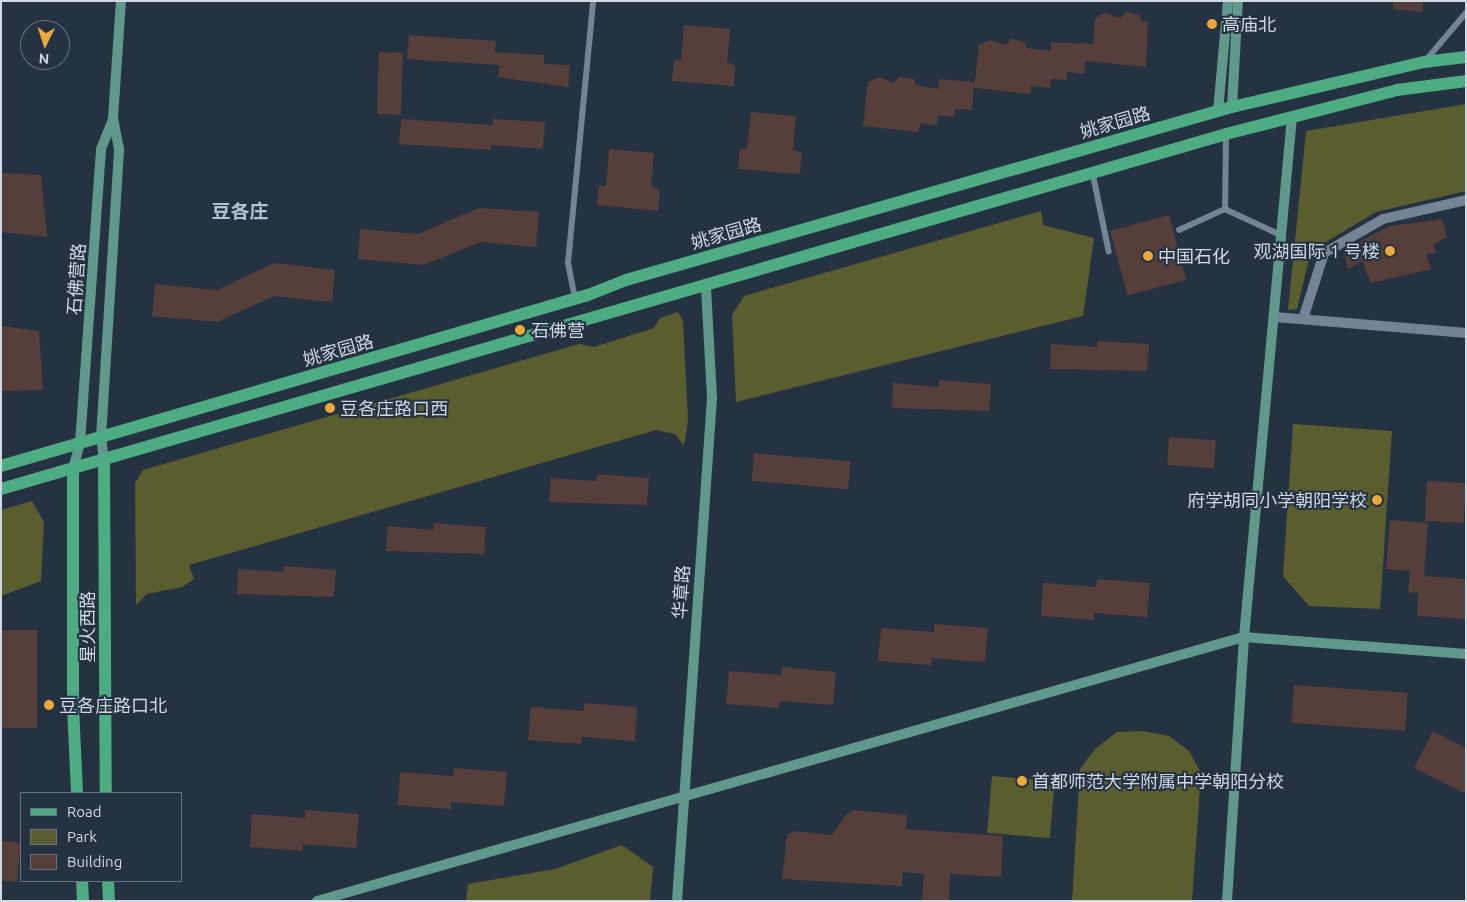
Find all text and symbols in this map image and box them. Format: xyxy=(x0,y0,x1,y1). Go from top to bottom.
place label: 高庙北 xyxy=(1222,13,1276,35)
marker: 高庙北 xyxy=(1206,18,1218,30)
north arrow xyxy=(20,20,70,70)
text: N xyxy=(38,51,50,67)
street label: 姚家园路 xyxy=(1077,102,1153,142)
district label: 豆各庄 xyxy=(212,201,268,223)
street label: 姚家园路 xyxy=(688,213,764,253)
place label: 观湖国际 1 号楼 xyxy=(1254,240,1380,262)
street label: 石佛营路 xyxy=(63,242,89,316)
place label: 中国石化 xyxy=(1158,245,1230,267)
marker: 观湖国际 1 号楼 xyxy=(1384,245,1396,257)
marker: 中国石化 xyxy=(1142,250,1154,262)
place label: 石佛营 xyxy=(531,319,585,341)
marker: 石佛营 xyxy=(513,323,527,337)
street label: 姚家园路 xyxy=(300,330,376,370)
place label: 豆各庄路口西 xyxy=(340,397,448,419)
marker: 豆各庄路口西 xyxy=(324,402,336,414)
place label: 府学胡同小学朝阳学校 xyxy=(1187,489,1367,511)
marker: 府学胡同小学朝阳学校 xyxy=(1371,494,1383,506)
street label: 华章路 xyxy=(668,564,694,620)
street label: 星火西路 xyxy=(76,591,98,663)
place label: 豆各庄路口北 xyxy=(59,694,167,716)
marker: 豆各庄路口北 xyxy=(43,699,55,711)
place label: 首都师范大学附属中学朝阳分校 xyxy=(1032,770,1284,792)
marker: 首都师范大学附属中学朝阳分校 xyxy=(1016,775,1028,787)
legend xyxy=(20,792,182,882)
text: Road xyxy=(67,803,102,820)
text: Park xyxy=(67,828,97,845)
text: Building xyxy=(67,853,122,870)

